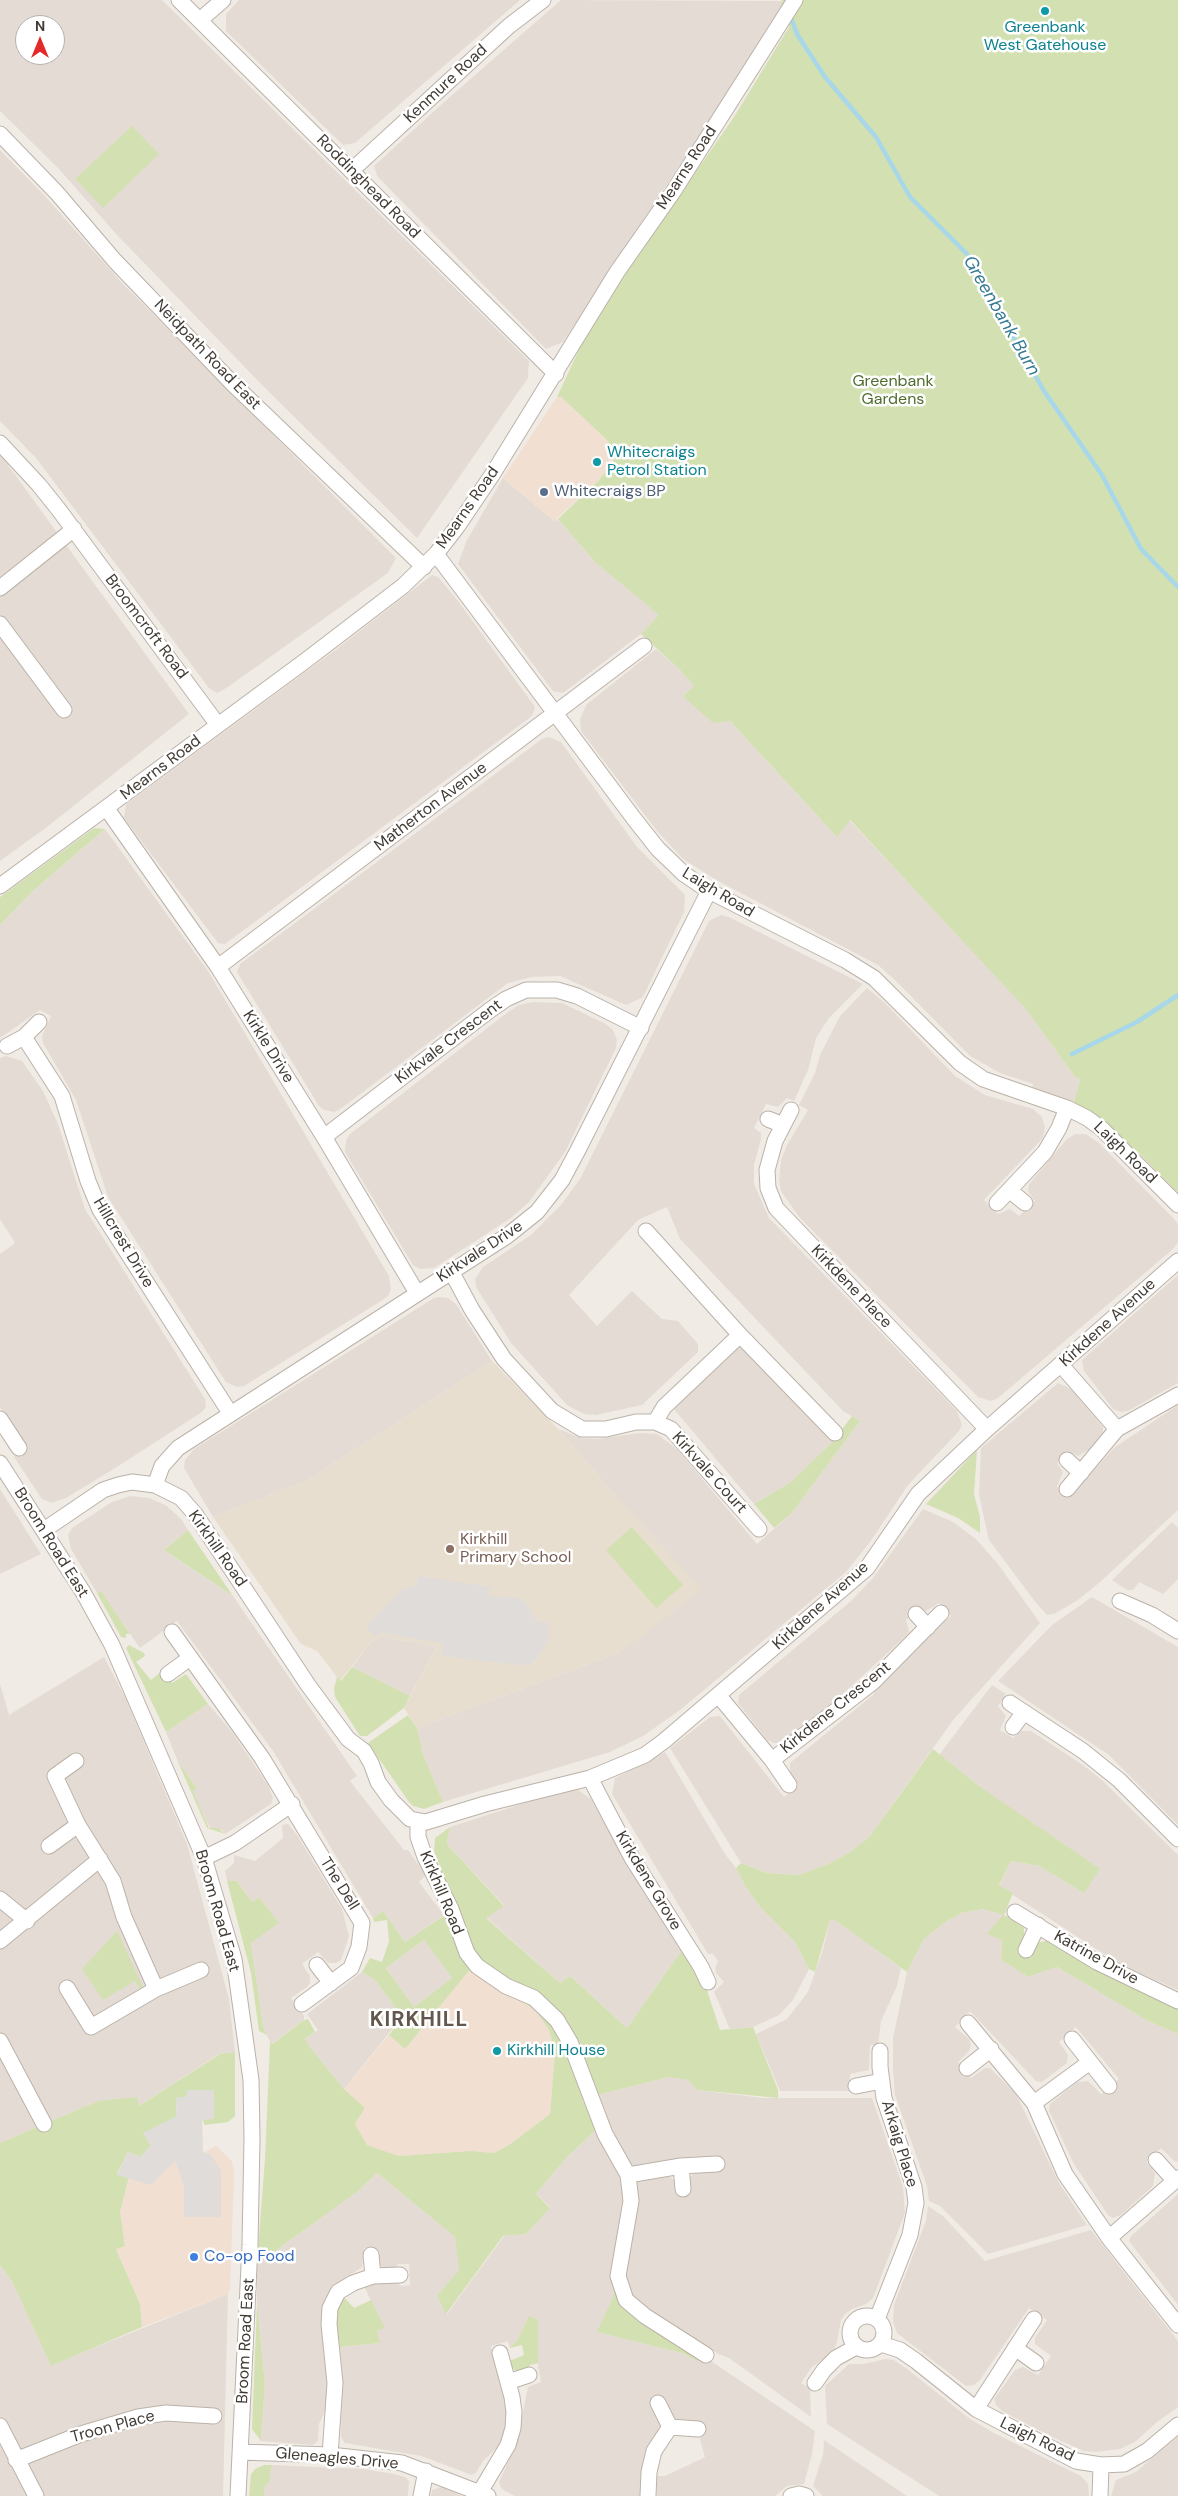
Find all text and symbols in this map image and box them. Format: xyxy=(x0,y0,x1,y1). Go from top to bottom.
marker: Greenbank West Gatehouse xyxy=(1039,5,1051,17)
north arrow xyxy=(15,15,65,65)
text: N xyxy=(35,17,45,35)
place label: Greenbank West Gatehouse xyxy=(984,18,1106,56)
street label: Kenmure Road xyxy=(400,41,492,127)
street label: Mearns Road xyxy=(653,123,721,213)
street label: Roddinghead Road xyxy=(312,131,424,243)
water label: Greenbank Burn xyxy=(958,252,1044,380)
street label: Neidpath Road East xyxy=(150,296,264,414)
park label: Greenbank Gardens xyxy=(852,372,934,410)
place label: Whitecraigs Petrol Station xyxy=(607,443,707,481)
marker: Whitecraigs Petrol Station xyxy=(591,456,603,468)
street label: Mearns Road xyxy=(433,463,503,553)
place label: Whitecraigs BP xyxy=(554,482,665,502)
marker: Whitecraigs BP xyxy=(538,486,550,498)
street label: Broomcroft Road xyxy=(100,571,192,683)
street label: Mearns Road xyxy=(117,731,205,805)
street label: Matherton Avenue xyxy=(371,758,491,856)
street label: Laigh Road xyxy=(679,864,757,922)
street label: Kirkvale Crescent xyxy=(392,996,506,1088)
street label: Kirkle Drive xyxy=(238,1007,298,1087)
street label: Laigh Road xyxy=(1089,1118,1161,1188)
street label: Hillcrest Drive xyxy=(89,1194,157,1292)
street label: Kirkvale Drive xyxy=(433,1217,527,1287)
street label: Kirkdene Place xyxy=(807,1241,895,1333)
street label: Kirkdene Avenue xyxy=(1056,1275,1160,1371)
street label: Kirkvale Court xyxy=(667,1428,751,1518)
street label: Broom Road East xyxy=(9,1485,93,1601)
street label: Kirkhill Road xyxy=(184,1507,250,1591)
place label: Kirkhill Primary School xyxy=(460,1530,571,1568)
marker: Kirkhill Primary School xyxy=(444,1543,456,1555)
street label: Kirkdene Avenue xyxy=(769,1558,873,1654)
street label: Kirkdene Crescent xyxy=(777,1658,895,1758)
street label: Kirkdene Grove xyxy=(611,1828,685,1934)
street label: Broom Road East xyxy=(190,1848,244,1974)
street label: Kirkhill Road xyxy=(415,1848,467,1938)
street label: The Dell xyxy=(315,1854,363,1914)
street label: Katrine Drive xyxy=(1050,1927,1142,1989)
district label: KIRKHILL xyxy=(369,2007,469,2033)
place label: Kirkhill House xyxy=(507,2041,605,2061)
marker: Kirkhill House xyxy=(491,2045,503,2057)
street label: Arkaig Place xyxy=(877,2098,921,2190)
place label: Co-op Food xyxy=(204,2247,295,2267)
marker: Co-op Food xyxy=(188,2251,200,2263)
street label: Broom Road East xyxy=(233,2278,259,2404)
street label: Troon Place xyxy=(69,2407,157,2447)
street label: Laigh Road xyxy=(997,2414,1077,2466)
street label: Gleneagles Drive xyxy=(275,2444,399,2474)

